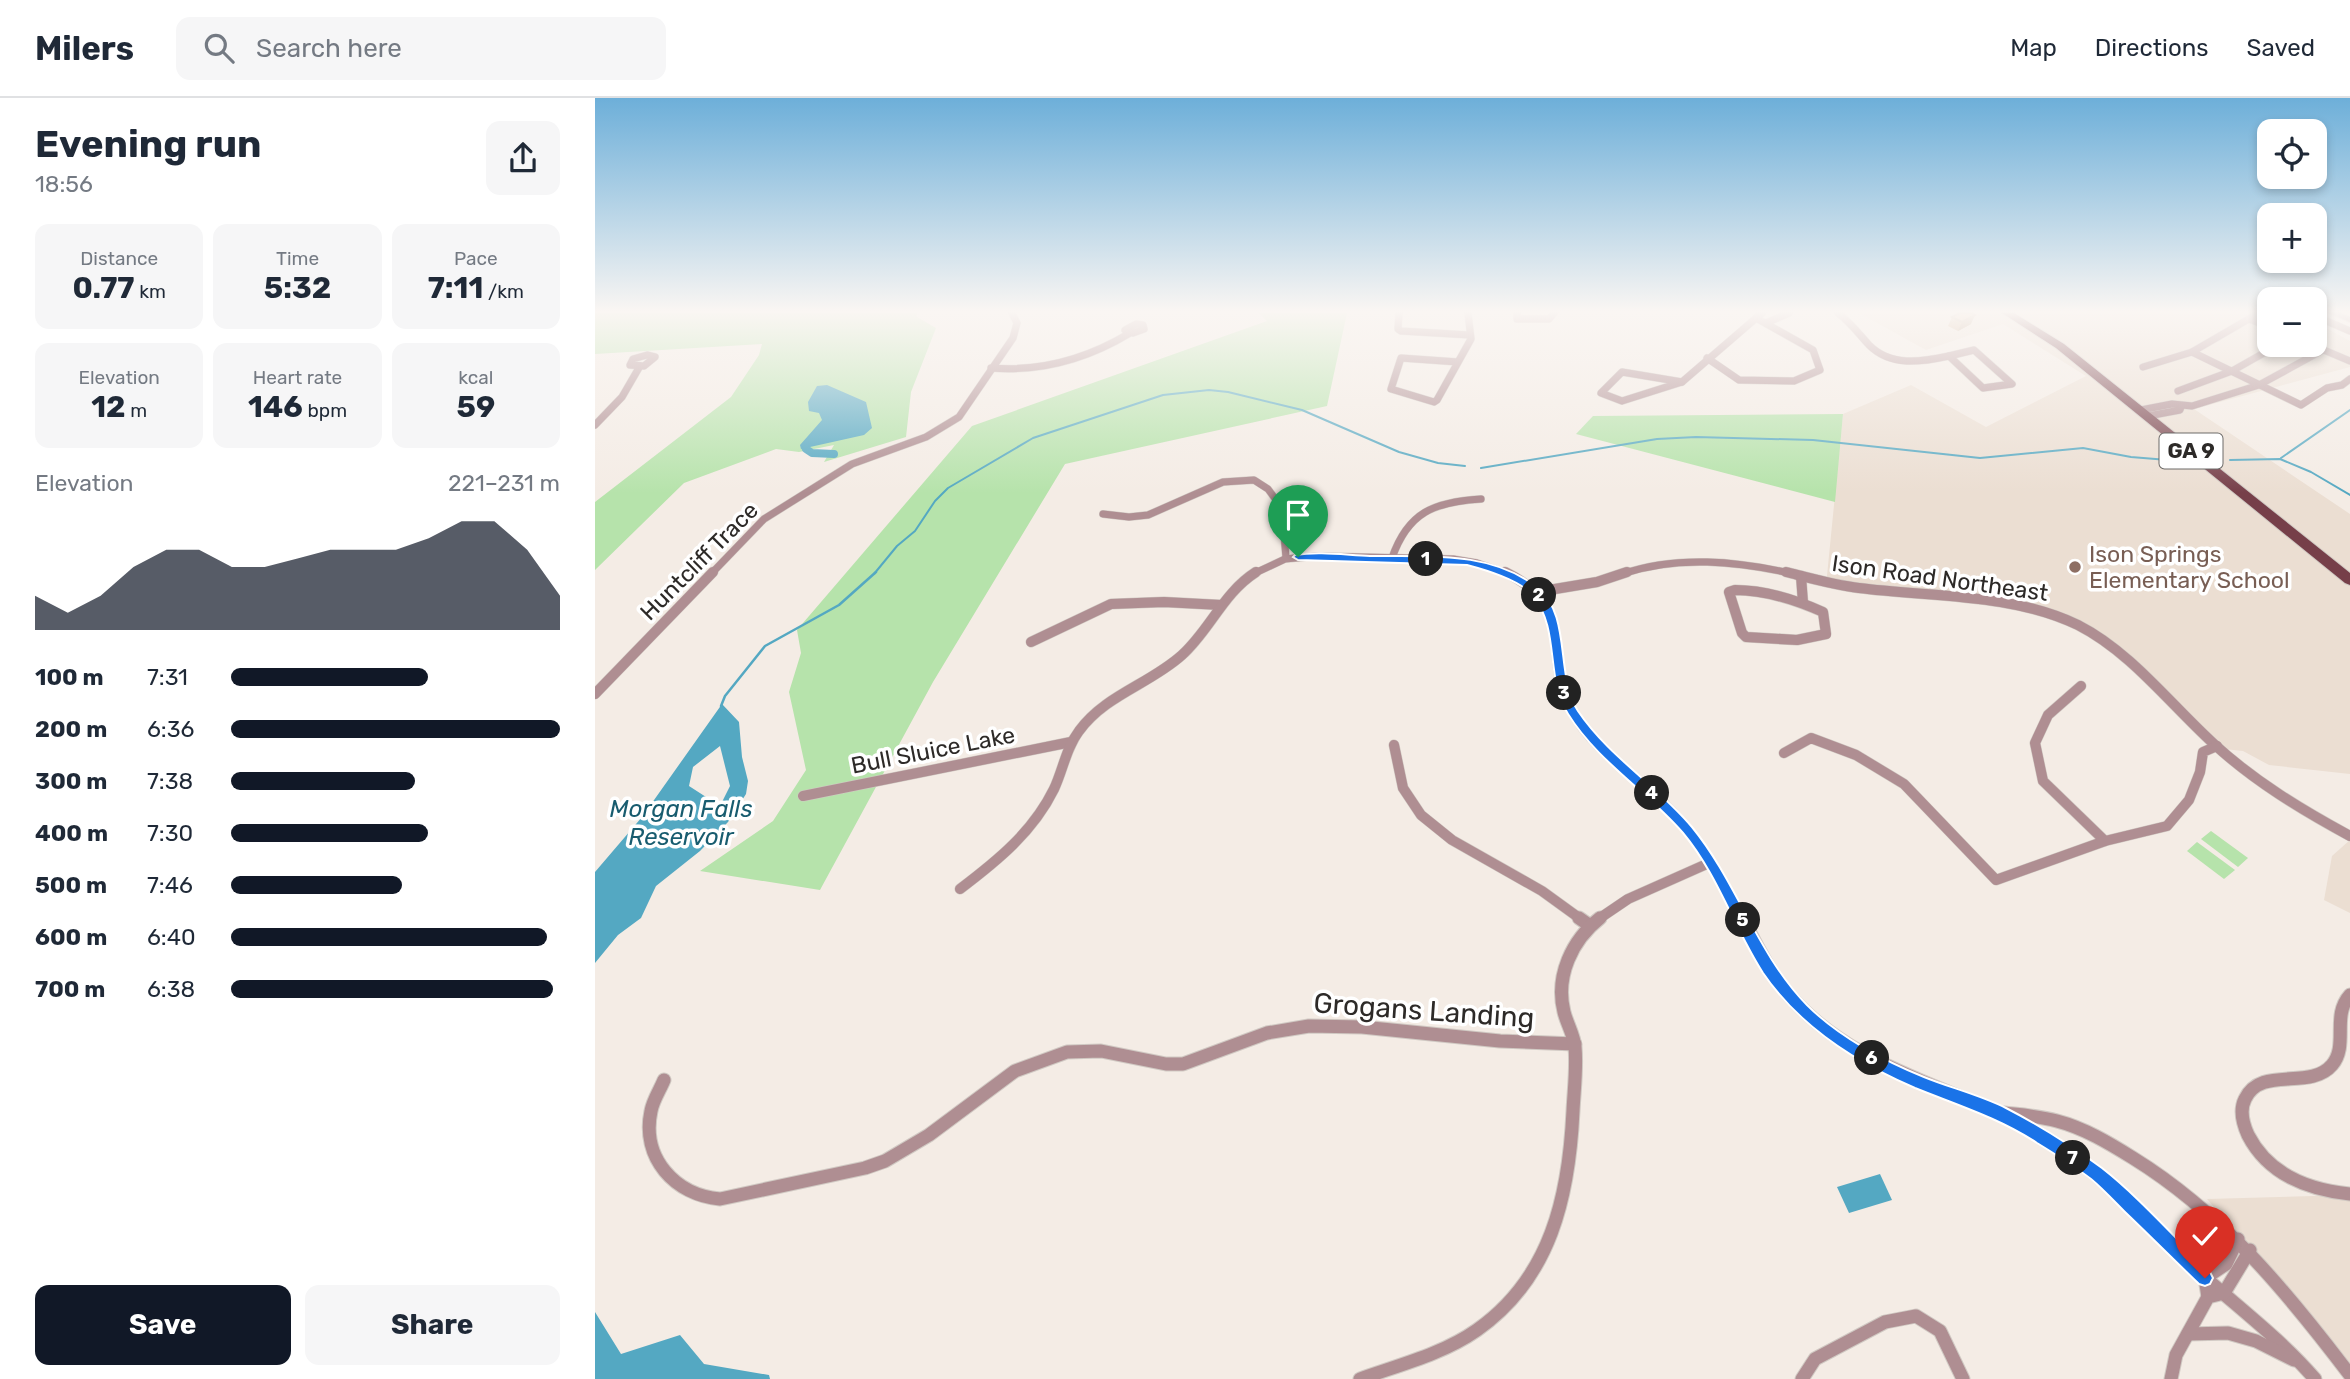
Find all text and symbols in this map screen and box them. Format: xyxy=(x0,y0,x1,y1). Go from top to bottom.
search box xyxy=(176,17,666,80)
text: Milers xyxy=(35,29,134,68)
icon: search xyxy=(200,29,238,67)
text: Search here xyxy=(256,33,402,64)
text: Map xyxy=(2010,34,2057,62)
text: Directions xyxy=(2095,34,2208,62)
text: Saved xyxy=(2246,34,2315,62)
map controls xyxy=(2257,119,2327,357)
button: locate xyxy=(2257,119,2327,189)
text: Evening run xyxy=(35,121,261,167)
button: share xyxy=(486,121,560,195)
text: 18:56 xyxy=(35,170,93,198)
button: + xyxy=(2257,203,2327,273)
text: Distance xyxy=(80,247,158,270)
text: Time xyxy=(276,247,319,270)
text: Pace xyxy=(454,247,498,270)
text: 0.77 xyxy=(72,270,135,306)
text: 5:32 xyxy=(264,270,331,306)
text: 7:11 xyxy=(428,270,483,306)
text: km xyxy=(135,280,166,303)
text: /km xyxy=(483,280,524,303)
button: − xyxy=(2257,287,2327,357)
text: Elevation xyxy=(78,366,160,389)
text: Heart rate xyxy=(253,366,342,389)
text: kcal xyxy=(458,366,493,389)
text: 12 xyxy=(91,389,126,425)
text: 146 xyxy=(248,389,303,425)
text: 59 xyxy=(457,389,495,425)
text: m xyxy=(126,399,147,422)
text: bpm xyxy=(303,399,347,422)
road number: GA 9 xyxy=(2159,434,2223,468)
text: Elevation xyxy=(35,469,134,497)
text: 221–231 m xyxy=(448,469,560,497)
pin xyxy=(1268,485,1328,557)
street label: Huntcliff Trace xyxy=(634,496,764,626)
icon: arrive xyxy=(1279,496,1317,534)
place label: Ison Springs Elementary School xyxy=(2089,540,2290,594)
pin: 1 xyxy=(1409,542,1443,576)
text: 1 xyxy=(1421,547,1430,570)
street label: Ison Road Northeast xyxy=(1830,549,2050,607)
marker: Ison Springs Elementary School xyxy=(2067,559,2083,575)
pin: 2 xyxy=(1521,578,1557,612)
text: 2 xyxy=(1532,583,1545,606)
text: 100 m xyxy=(35,663,104,691)
text: 7:31 xyxy=(147,663,188,691)
pin: 3 xyxy=(1546,676,1581,710)
text: 3 xyxy=(1557,681,1570,704)
text: 200 m xyxy=(35,715,107,743)
text: 6:36 xyxy=(147,715,194,743)
street label: Bull Sluice Lake xyxy=(849,720,1017,780)
text: 300 m xyxy=(35,767,107,795)
text: 7:38 xyxy=(147,767,193,795)
pin: 4 xyxy=(1635,776,1669,810)
text: 4 xyxy=(1645,781,1658,804)
water label: Morgan Falls Reservoir xyxy=(610,795,752,851)
text: 400 m xyxy=(35,819,108,847)
text: 7:30 xyxy=(147,819,193,847)
text: 500 m xyxy=(35,871,107,899)
text: 7:46 xyxy=(147,871,193,899)
pin: 5 xyxy=(1725,902,1761,938)
text: 5 xyxy=(1736,908,1749,931)
text: 600 m xyxy=(35,923,107,951)
text: 6:40 xyxy=(147,923,196,951)
text: 700 m xyxy=(35,975,105,1003)
text: 6:38 xyxy=(147,975,195,1003)
street label: Grogans Landing xyxy=(1313,986,1535,1035)
pin: 6 xyxy=(1855,1040,1889,1076)
text: 6 xyxy=(1865,1046,1878,1069)
pin: 7 xyxy=(2055,1140,2091,1176)
text: 7 xyxy=(2067,1146,2078,1169)
pin xyxy=(2175,1206,2235,1278)
icon: check xyxy=(2186,1217,2224,1255)
button: Save xyxy=(35,1285,291,1365)
button: Share xyxy=(305,1285,560,1365)

